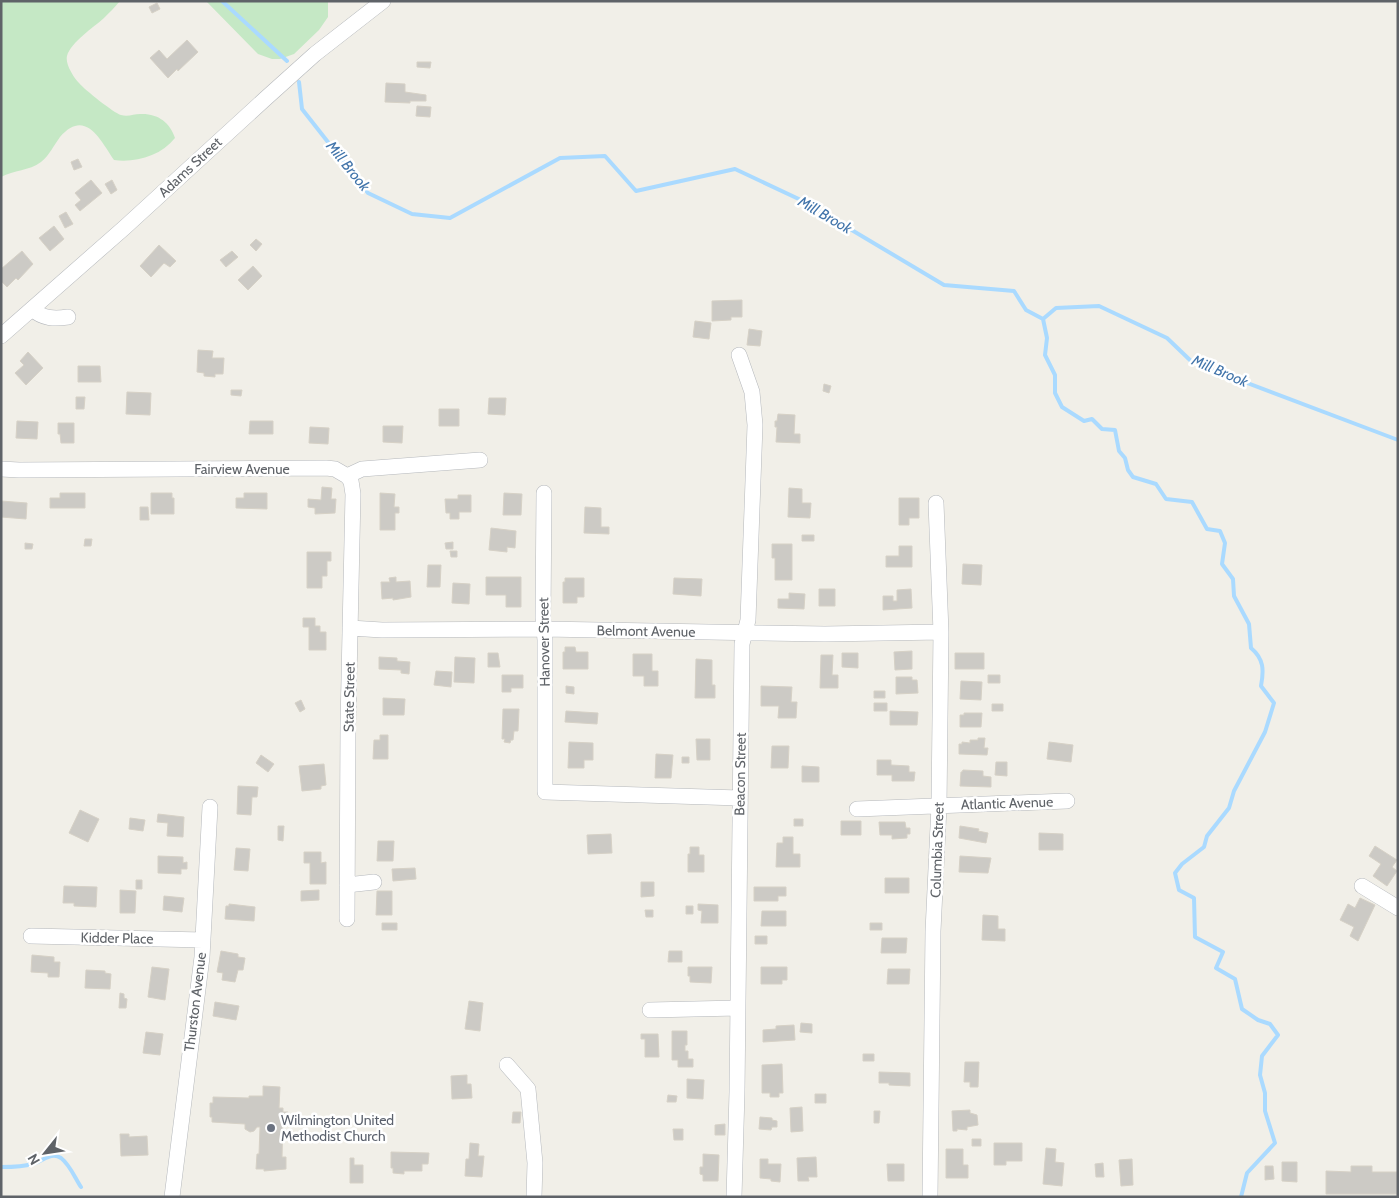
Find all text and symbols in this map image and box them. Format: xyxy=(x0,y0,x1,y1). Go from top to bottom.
street label: Adams Street xyxy=(155,133,226,201)
water label: Mill Brook xyxy=(322,137,374,195)
water label: Mill Brook xyxy=(794,192,856,238)
water label: Mill Brook xyxy=(1188,351,1251,391)
street label: Fairview Avenue xyxy=(194,460,290,478)
street label: Hanover Street xyxy=(534,597,554,687)
street label: Belmont Avenue xyxy=(596,621,696,641)
street label: State Street xyxy=(339,661,359,732)
street label: Beacon Street xyxy=(730,732,750,816)
street label: Atlantic Avenue xyxy=(961,792,1053,814)
street label: Columbia Street xyxy=(926,802,948,898)
street label: Kidder Place xyxy=(80,928,154,948)
street label: Thurston Avenue xyxy=(180,951,210,1053)
place label: Wilmington United Methodist Church xyxy=(281,1111,394,1145)
marker: Wilmington United Methodist Church xyxy=(265,1122,277,1134)
north arrow xyxy=(20,1128,70,1178)
text: N xyxy=(23,1151,44,1168)

